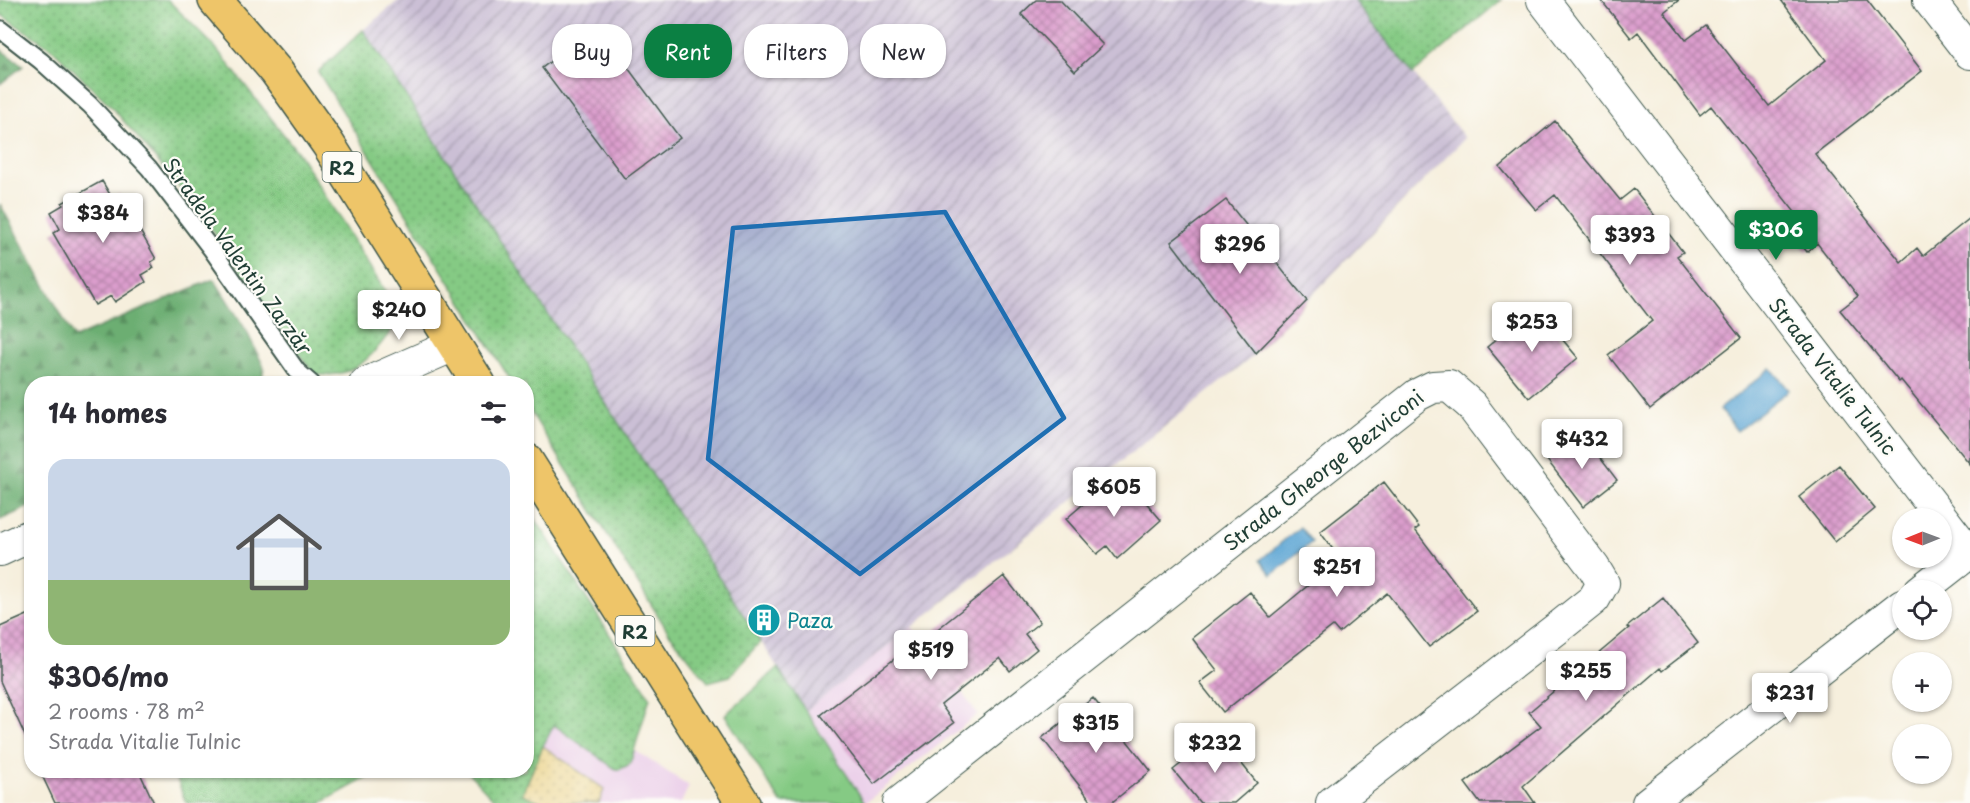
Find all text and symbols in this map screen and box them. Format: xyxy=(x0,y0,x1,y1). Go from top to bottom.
chip: Buy xyxy=(552,24,632,78)
chip: Rent xyxy=(644,24,732,78)
chip: Filters xyxy=(744,24,848,78)
chip: New xyxy=(860,24,946,78)
street label: Stradela Valentin Zarzăr xyxy=(156,151,320,361)
road number: R2 xyxy=(322,152,362,182)
pin: $384 xyxy=(67,193,139,244)
text: $384 xyxy=(77,197,129,227)
pin: $306 xyxy=(1740,210,1812,261)
text: $306 xyxy=(1749,214,1803,244)
pin: $393 xyxy=(1594,215,1666,266)
text: $393 xyxy=(1605,219,1655,249)
pin: $296 xyxy=(1204,224,1276,275)
text: $296 xyxy=(1214,228,1266,258)
pin: $240 xyxy=(363,290,435,341)
street label: Strada Vitalie Tulnic xyxy=(1762,291,1904,461)
text: $240 xyxy=(372,294,426,324)
pin: $253 xyxy=(1496,302,1568,353)
text: $253 xyxy=(1506,306,1558,336)
street label: Strada Gheorge Bezviconi xyxy=(1216,382,1430,558)
text: 14 homes xyxy=(48,393,167,432)
icon: filters xyxy=(477,396,510,429)
pin: $432 xyxy=(1546,419,1618,470)
text: $432 xyxy=(1556,423,1608,453)
pin: $605 xyxy=(1078,467,1150,518)
text: $605 xyxy=(1087,471,1141,501)
icon: home xyxy=(225,498,333,606)
north arrow xyxy=(1892,508,1952,568)
map controls xyxy=(1892,508,1952,784)
pin: $251 xyxy=(1301,547,1373,598)
text: $251 xyxy=(1313,551,1361,581)
button: locate xyxy=(1892,580,1952,640)
building icon: Paza xyxy=(746,602,782,638)
place label: Paza xyxy=(787,605,833,635)
road number: R2 xyxy=(616,616,654,646)
pin: $519 xyxy=(895,630,967,681)
text: $519 xyxy=(908,634,954,664)
pin: $255 xyxy=(1550,651,1622,702)
button: + xyxy=(1892,652,1952,712)
text: $255 xyxy=(1560,655,1612,685)
text: $306/mo xyxy=(48,657,169,696)
pin: $231 xyxy=(1754,673,1826,724)
text: $231 xyxy=(1766,677,1814,707)
text: 2 rooms · 78 m² xyxy=(48,696,205,726)
pin: $315 xyxy=(1060,703,1132,754)
text: $315 xyxy=(1072,707,1120,737)
pin: $232 xyxy=(1179,723,1251,774)
button: − xyxy=(1892,724,1952,784)
text: Strada Vitalie Tulnic xyxy=(48,726,241,756)
text: $232 xyxy=(1188,727,1242,757)

